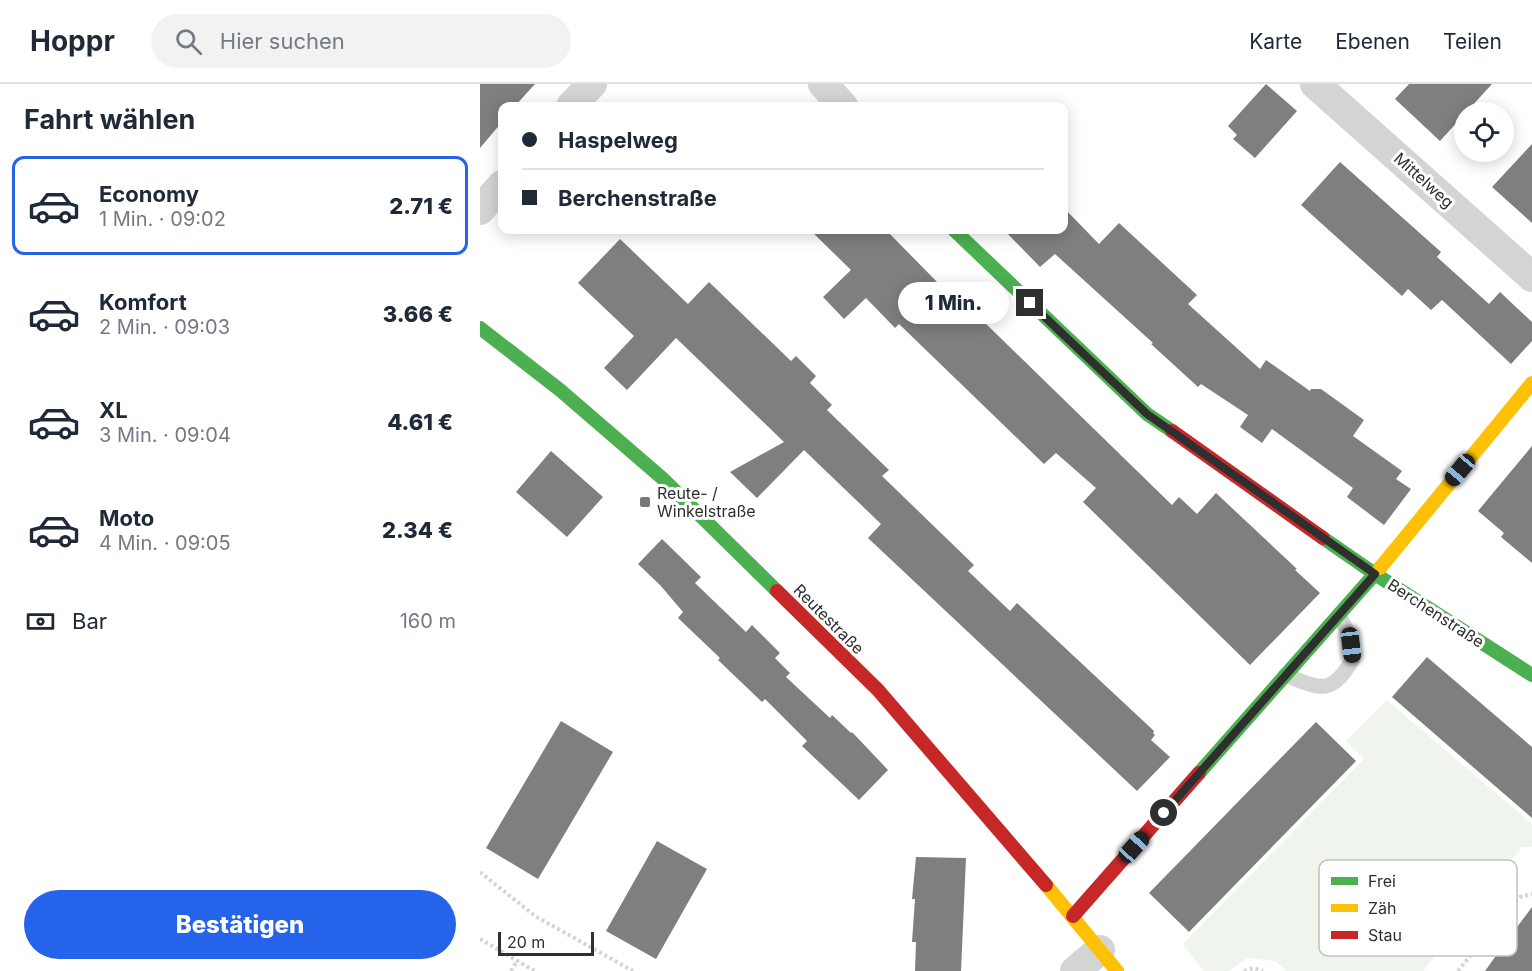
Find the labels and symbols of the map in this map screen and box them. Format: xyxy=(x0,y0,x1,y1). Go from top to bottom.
street label: Mittelweg xyxy=(1390,148,1458,212)
callout: 1 Min. xyxy=(898,282,1009,324)
route end xyxy=(1016,289,1043,316)
car xyxy=(1442,450,1478,490)
place label: Reute- / Winkelstraße xyxy=(657,483,756,521)
marker: Reute- / Winkelstraße xyxy=(638,495,652,509)
street label: Berchenstraße xyxy=(1384,574,1488,652)
street label: Reutestraße xyxy=(790,580,868,658)
car xyxy=(1340,626,1362,664)
route start xyxy=(1150,799,1177,826)
car xyxy=(1115,828,1153,866)
legend xyxy=(1319,860,1517,956)
text: Frei xyxy=(1368,871,1396,891)
text: Zäh xyxy=(1368,898,1397,918)
text: Stau xyxy=(1368,925,1402,945)
scale bar xyxy=(498,929,594,956)

